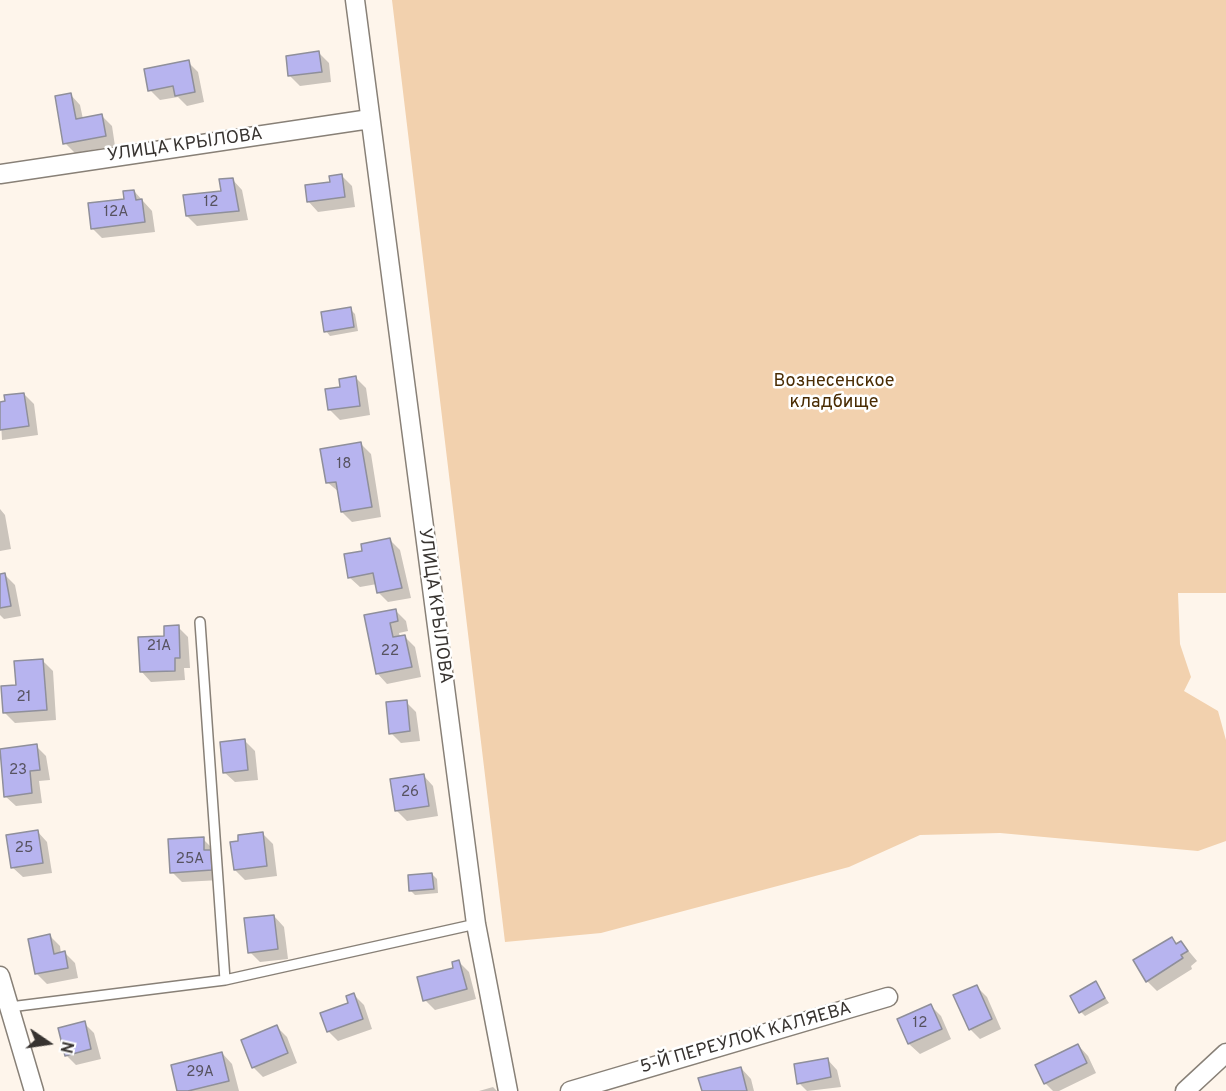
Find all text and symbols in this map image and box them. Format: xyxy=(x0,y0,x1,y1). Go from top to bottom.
street label: УЛИЦА КРЫЛОВА xyxy=(106,124,264,168)
house number: 12 xyxy=(204,194,218,212)
house number: 12А xyxy=(104,204,128,222)
park label: Вознесенское кладбище xyxy=(774,371,894,413)
house number: 18 xyxy=(337,456,351,474)
street label: УЛИЦА КРЫЛОВА xyxy=(412,527,456,685)
house number: 21А xyxy=(147,638,171,656)
house number: 22 xyxy=(381,643,399,661)
house number: 21 xyxy=(17,689,31,707)
house number: 23 xyxy=(9,762,27,780)
house number: 26 xyxy=(401,784,419,802)
house number: 25 xyxy=(15,840,33,858)
house number: 25А xyxy=(176,851,204,869)
street label: 5-Й ПЕРЕУЛОК КАЛЯЕВА xyxy=(638,998,854,1080)
north arrow xyxy=(18,1013,78,1073)
house number: 12 xyxy=(913,1015,927,1033)
text: N xyxy=(55,1039,77,1055)
house number: 29А xyxy=(186,1064,214,1082)

